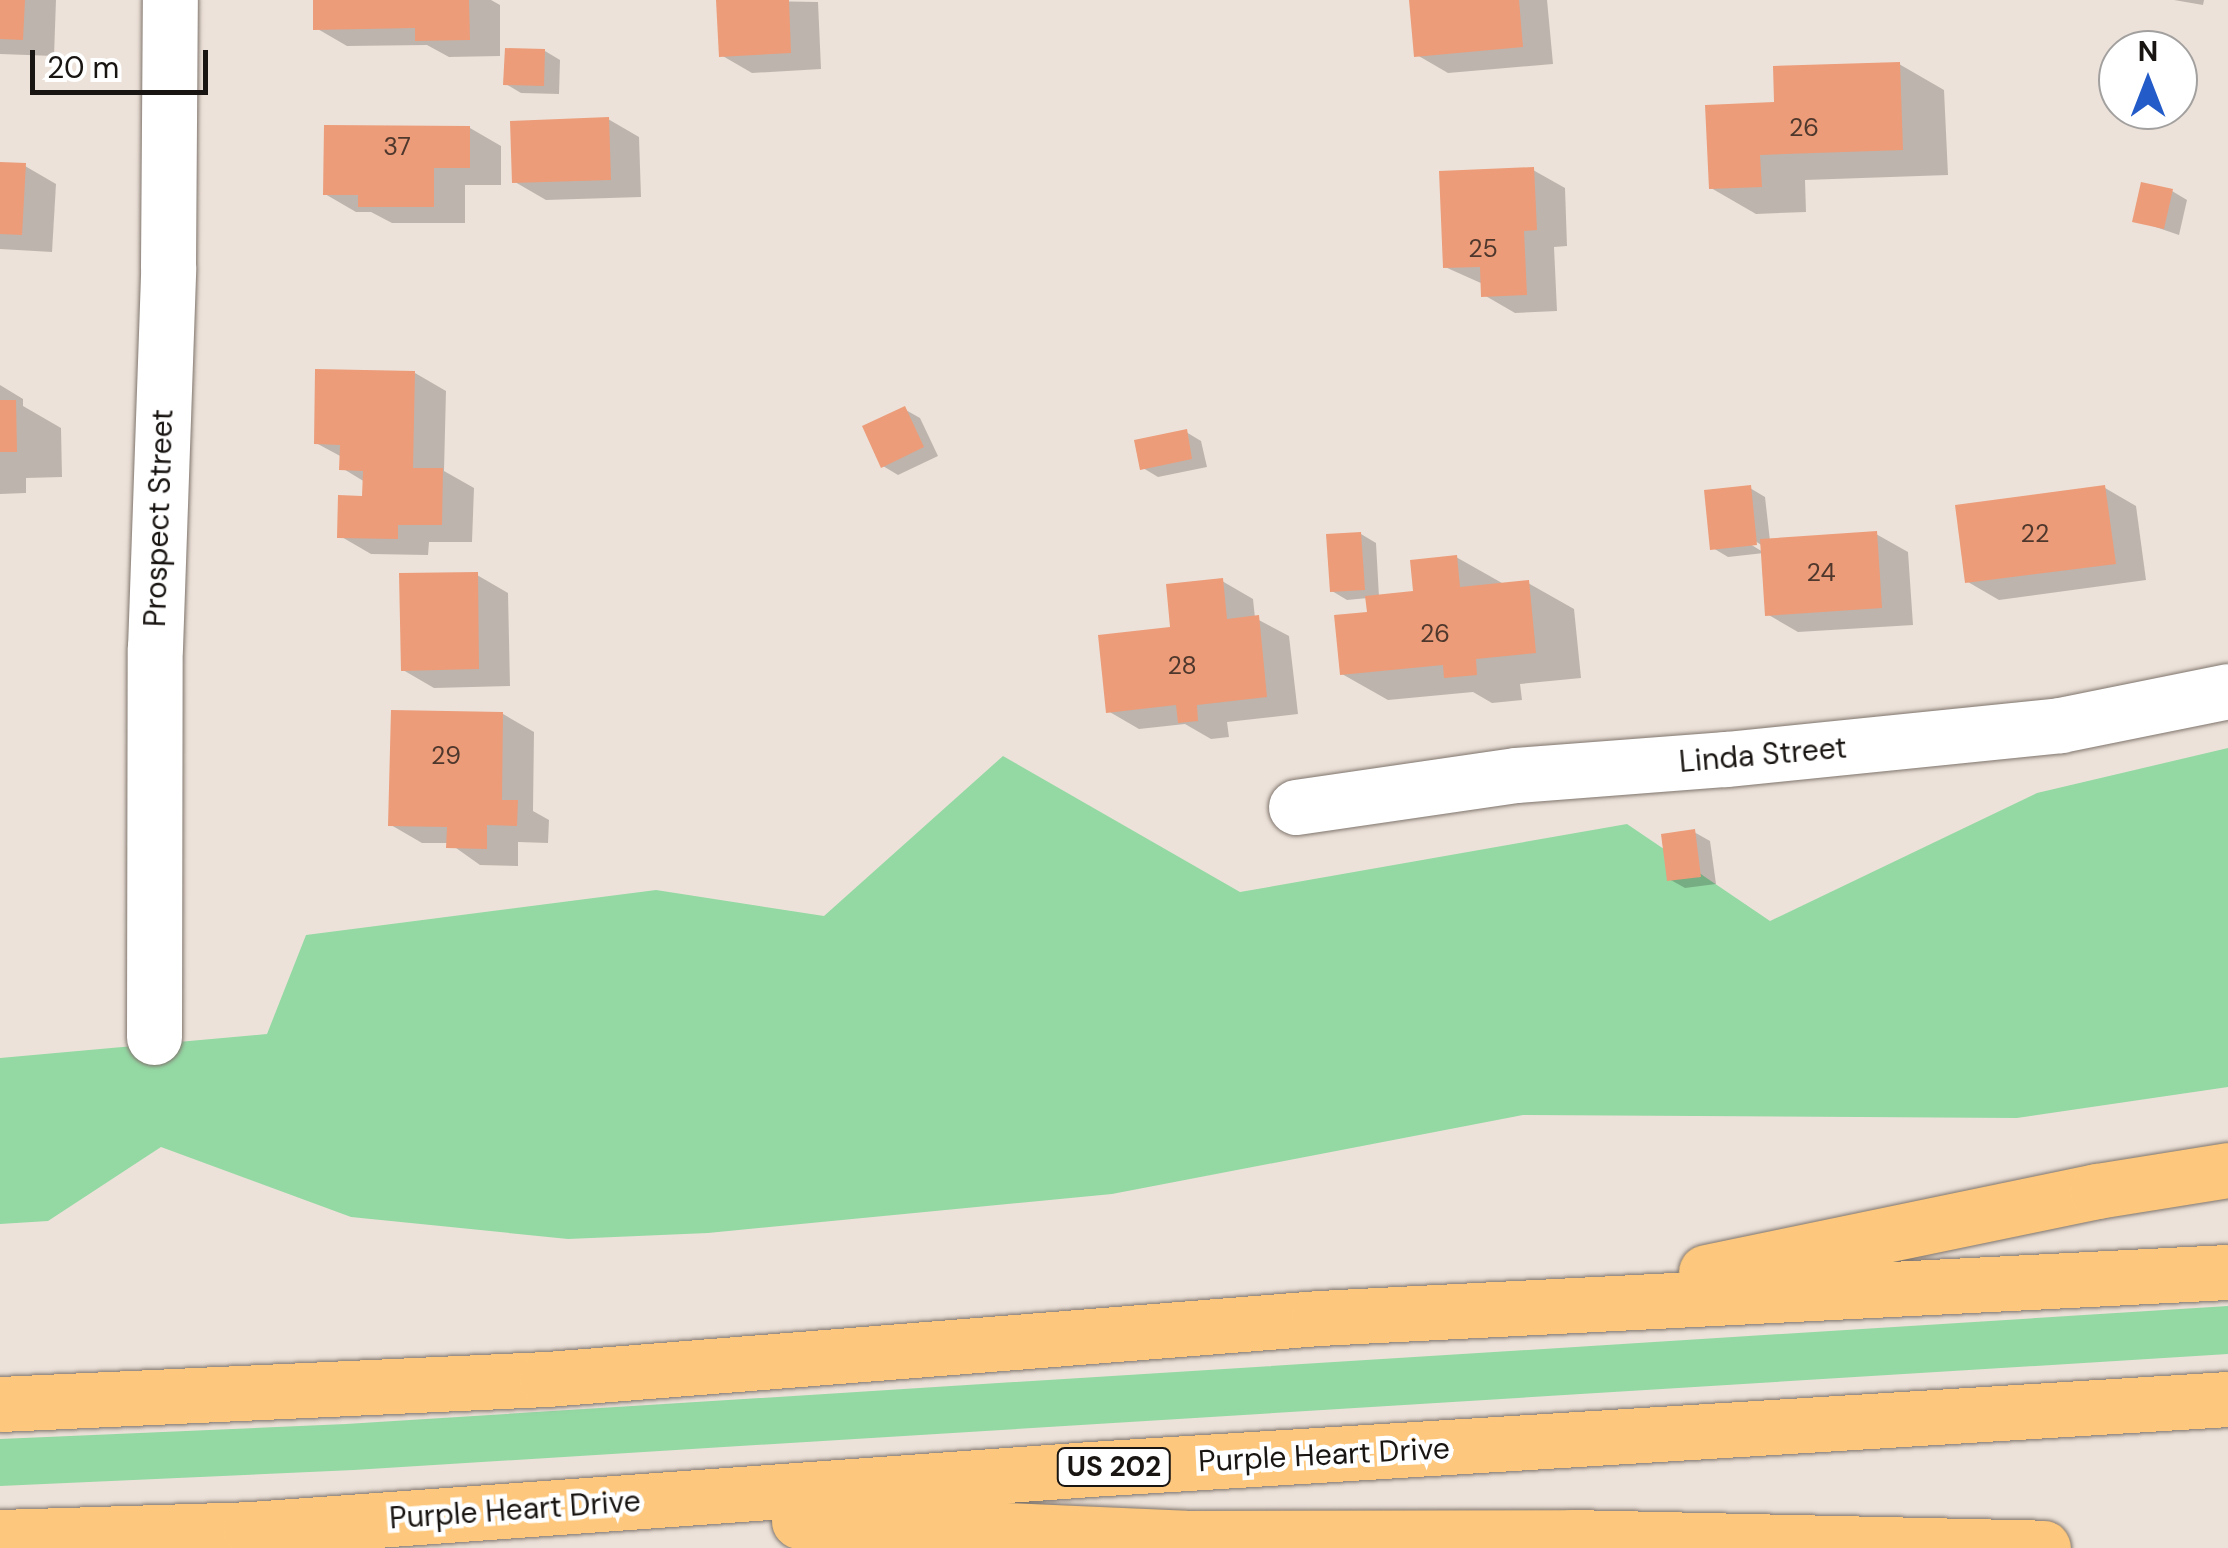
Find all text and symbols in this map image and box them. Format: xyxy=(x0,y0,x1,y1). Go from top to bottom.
scale bar xyxy=(35,30,212,92)
north arrow xyxy=(2098,30,2198,130)
text: N xyxy=(2138,33,2158,70)
text: 20 m xyxy=(47,48,119,87)
house number: 26 xyxy=(1789,113,1819,143)
house number: 37 xyxy=(383,132,411,162)
house number: 25 xyxy=(1468,234,1498,264)
street label: Prospect Street xyxy=(137,408,181,628)
house number: 22 xyxy=(2021,519,2049,549)
house number: 24 xyxy=(1806,558,1836,588)
house number: 26 xyxy=(1420,619,1450,649)
house number: 28 xyxy=(1167,651,1197,681)
street label: Linda Street xyxy=(1678,730,1848,780)
house number: 29 xyxy=(431,741,461,771)
street label: Purple Heart Drive xyxy=(1197,1430,1451,1480)
road number: US 202 xyxy=(1056,1444,1172,1490)
street label: Purple Heart Drive xyxy=(388,1483,642,1537)

